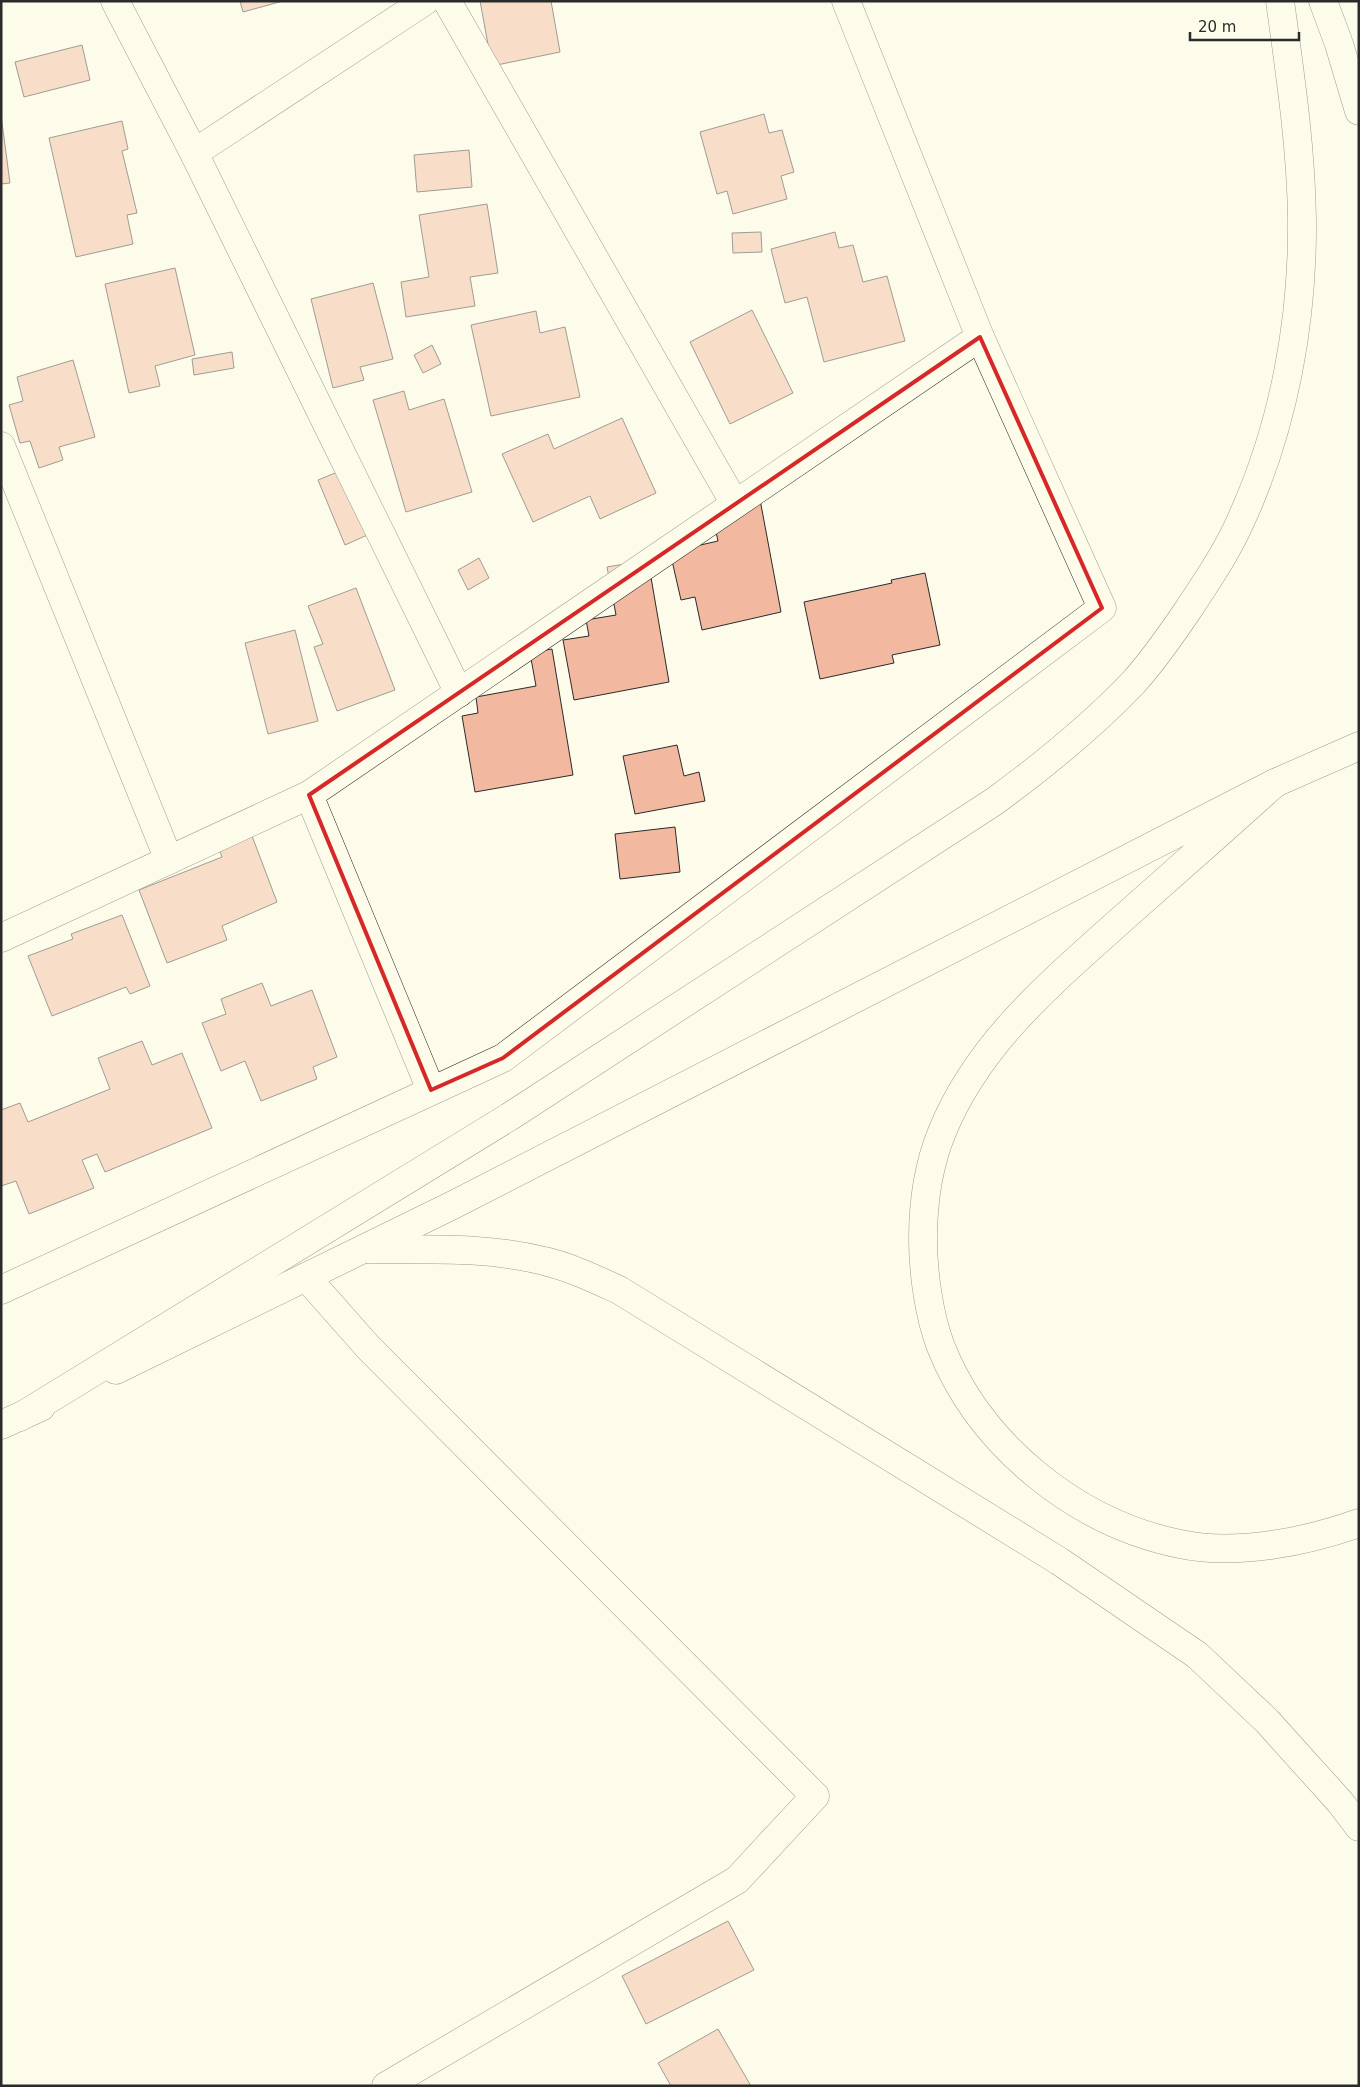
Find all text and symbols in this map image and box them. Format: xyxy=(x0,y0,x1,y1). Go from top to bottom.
scale bar xyxy=(1190,10,1299,42)
text: 20 m xyxy=(1198,18,1236,36)

